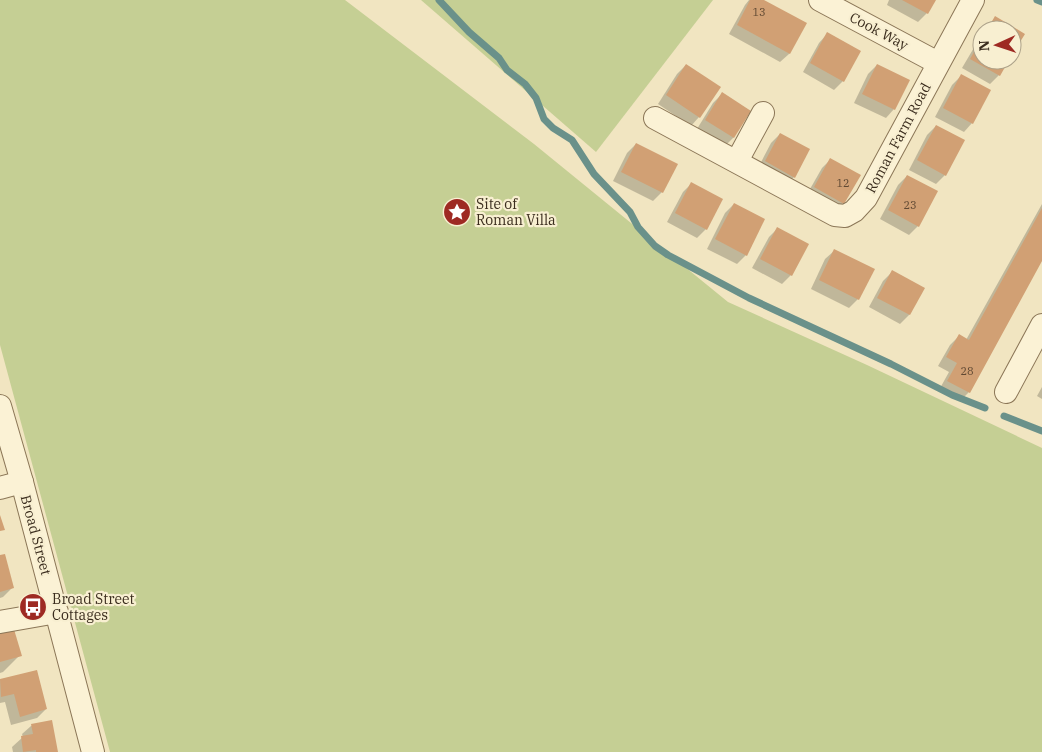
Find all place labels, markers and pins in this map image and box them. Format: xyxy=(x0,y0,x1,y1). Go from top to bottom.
place label: Site of Roman Villa xyxy=(476,195,556,229)
place icon: Site of Roman Villa xyxy=(442,197,472,227)
place label: Broad Street Cottages xyxy=(52,590,134,624)
bus stop icon: Broad Street Cottages xyxy=(18,592,48,622)

